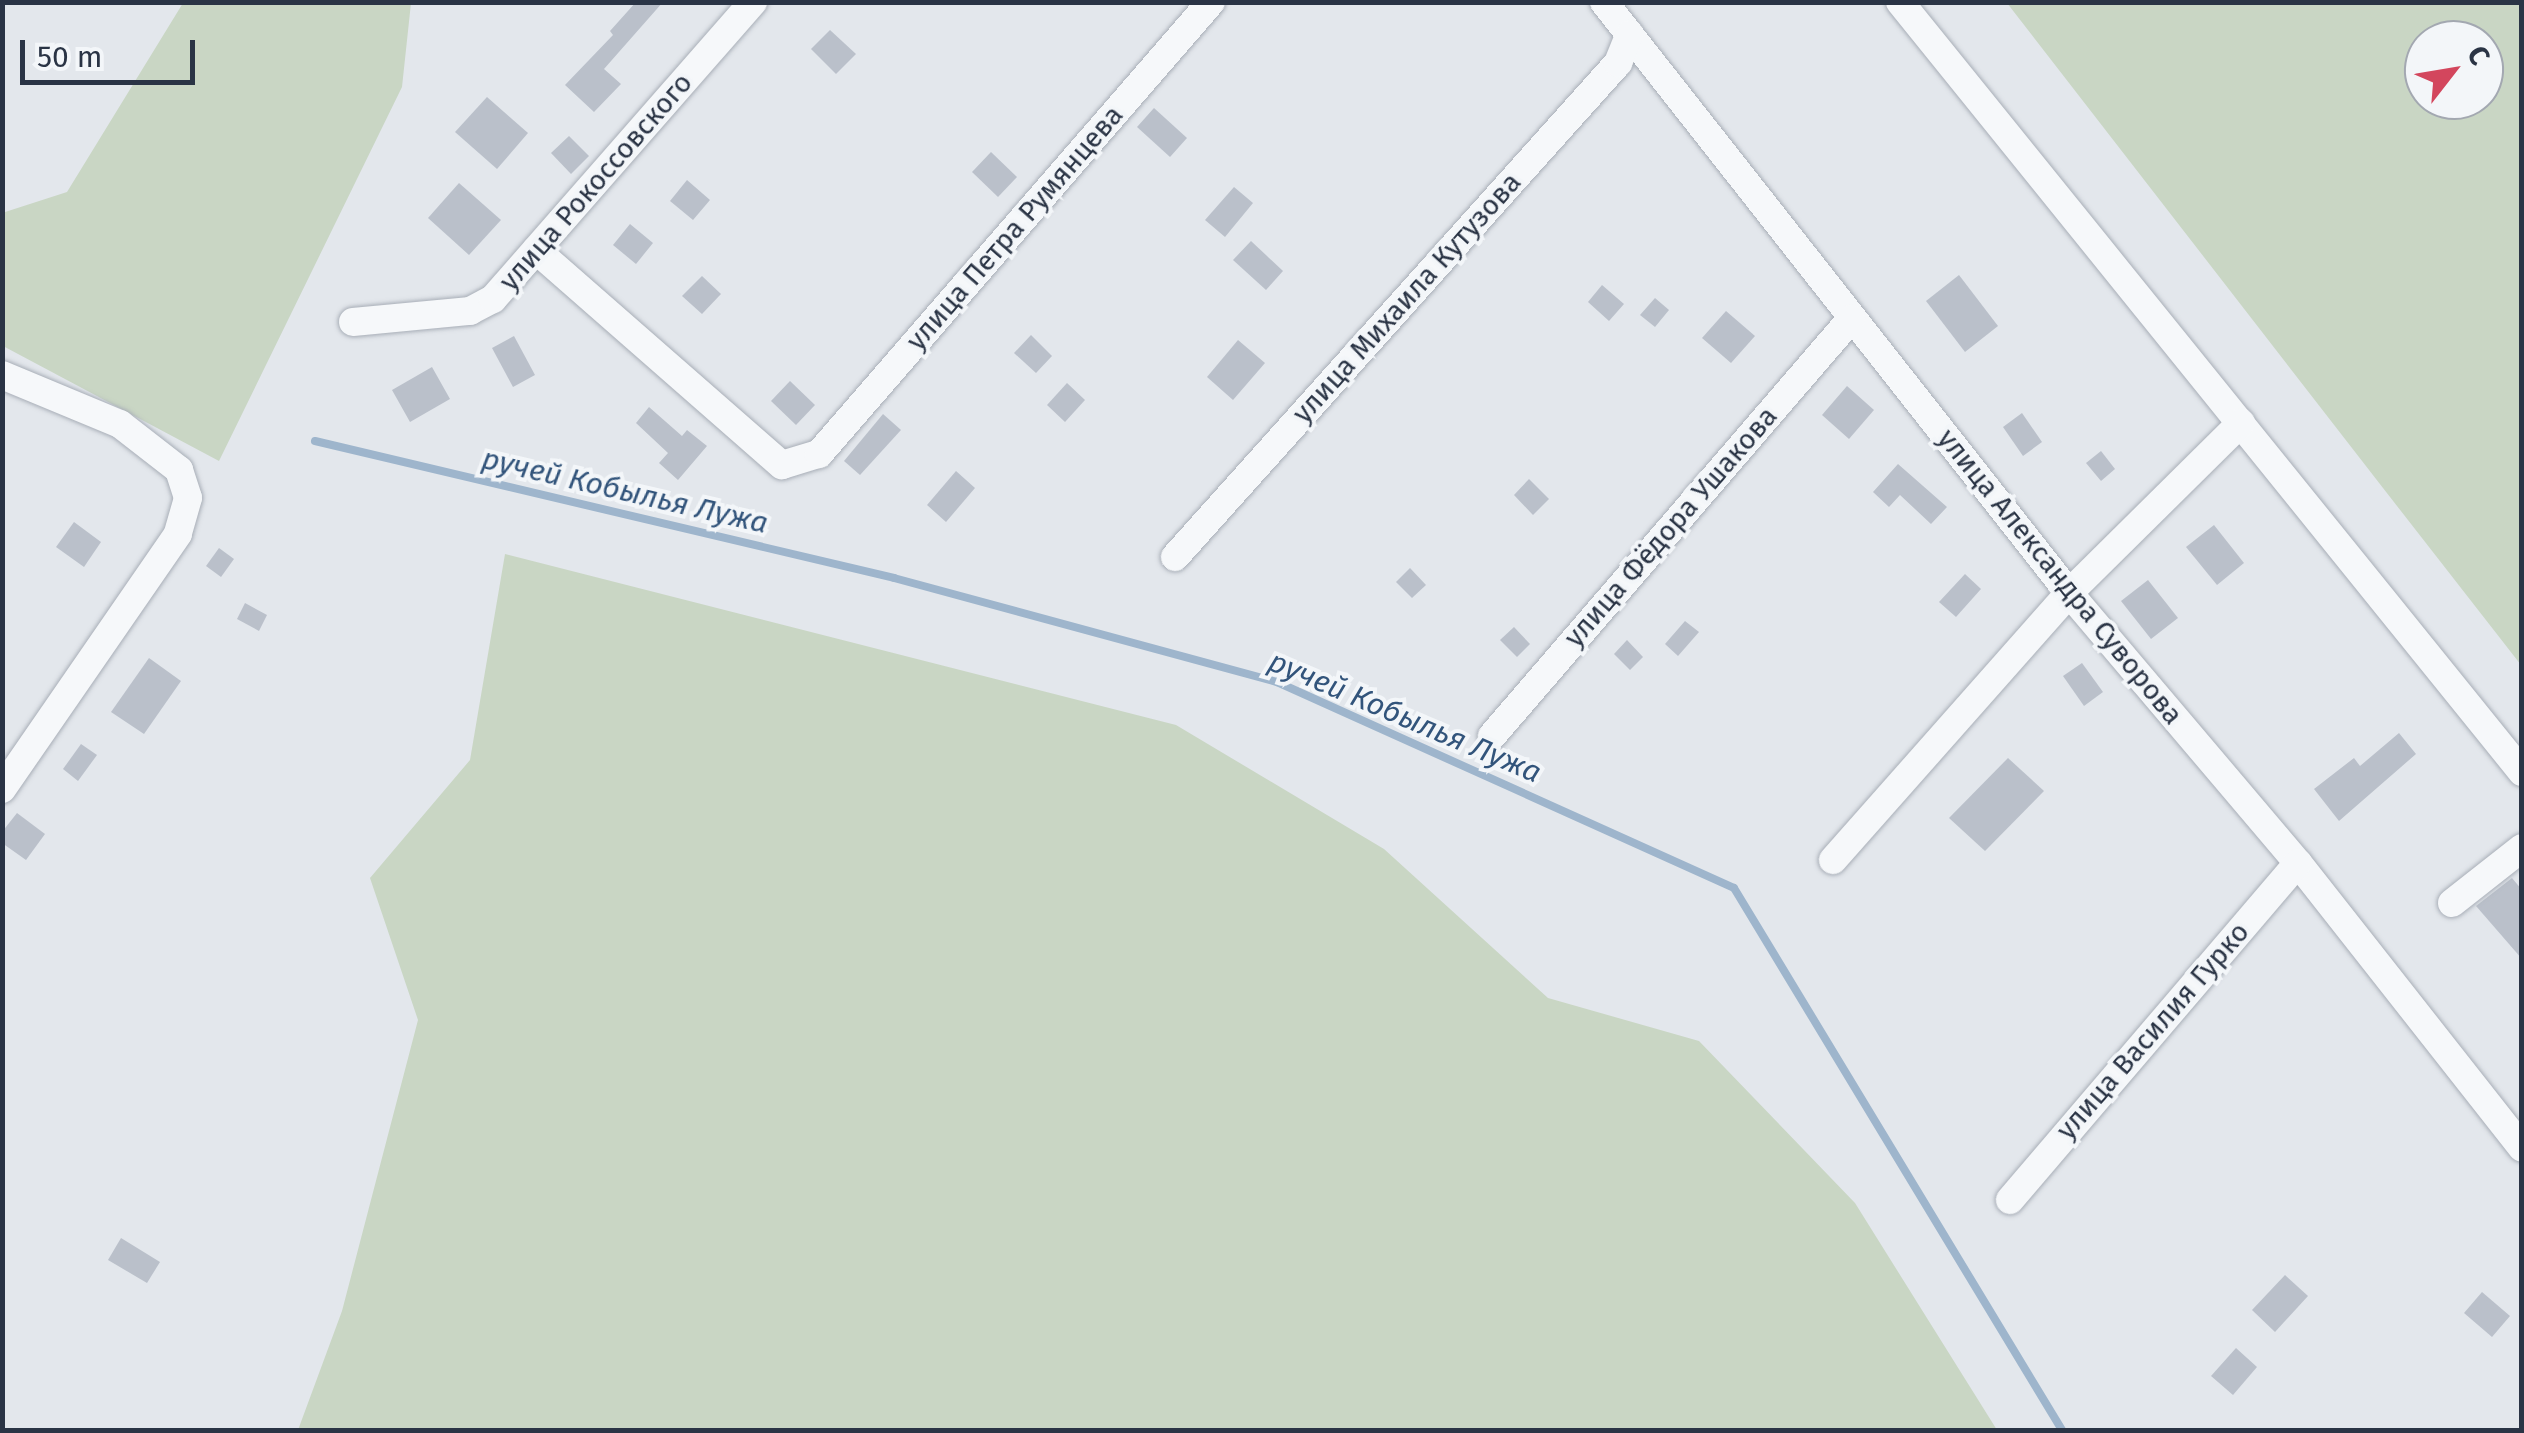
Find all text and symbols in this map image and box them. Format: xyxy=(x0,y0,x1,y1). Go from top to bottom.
scale bar xyxy=(25,20,200,82)
north arrow xyxy=(2404,20,2504,120)
text: 50 m xyxy=(37,39,102,75)
text: С xyxy=(2460,40,2497,71)
street label: улица Рокоссовского xyxy=(492,66,700,298)
street label: улица Петра Румянцева xyxy=(900,99,1130,357)
street label: улица Михаила Кутузова xyxy=(1286,166,1528,430)
street label: улица Фёдора Ушакова xyxy=(1557,400,1785,654)
street label: улица Александра Суворова xyxy=(1930,422,2190,732)
water label: ручей Кобылья Лужа xyxy=(479,441,771,541)
water label: ручей Кобылья Лужа xyxy=(1263,643,1547,791)
street label: улица Василия Гурко xyxy=(2050,916,2256,1146)

